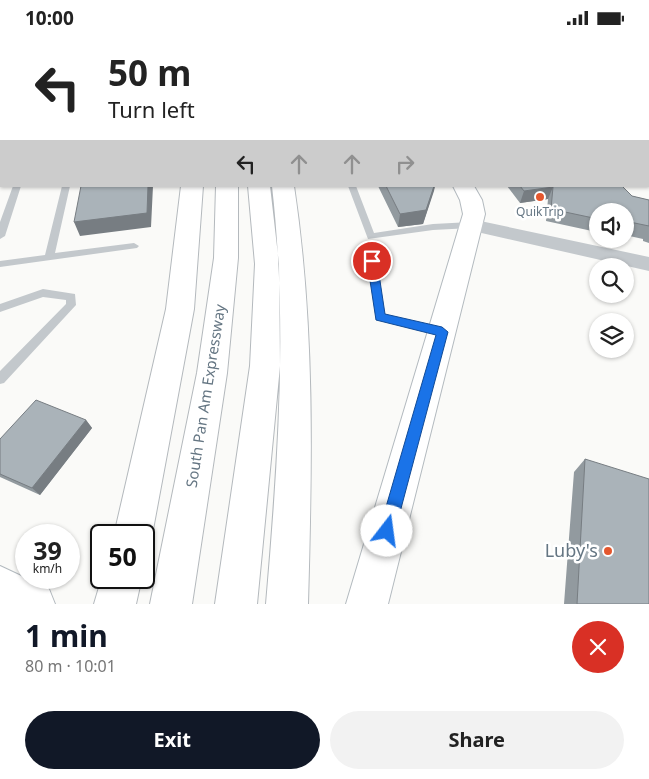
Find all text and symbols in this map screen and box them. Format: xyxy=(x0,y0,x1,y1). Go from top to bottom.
text: 10:00 xyxy=(25,5,74,31)
text: 50 m xyxy=(108,49,191,96)
icon: left xyxy=(25,55,90,120)
text: Turn left xyxy=(108,94,195,124)
icon: left xyxy=(232,150,260,178)
icon: ahead xyxy=(285,150,313,178)
icon: ahead xyxy=(338,150,366,178)
icon: right xyxy=(391,150,419,178)
marker: QuikTrip xyxy=(534,191,546,203)
place label: QuikTrip xyxy=(516,203,564,220)
map controls xyxy=(589,203,634,358)
button: sound xyxy=(589,203,634,248)
pin xyxy=(351,240,393,282)
icon: arrive xyxy=(358,247,386,275)
button: search xyxy=(589,258,634,303)
street label: South Pan Am Expressway xyxy=(181,302,229,489)
button: layers xyxy=(589,313,634,358)
position arrow xyxy=(360,504,412,556)
speed limit sign: 50 xyxy=(90,524,155,589)
text: 39 xyxy=(33,533,62,567)
place label: Luby's xyxy=(545,538,598,562)
marker: Luby's xyxy=(602,545,614,557)
text: km/h xyxy=(33,560,62,577)
text: 1 min xyxy=(25,615,108,656)
button: close xyxy=(572,621,624,673)
text: 80 m · 10:01 xyxy=(25,655,116,677)
button: Exit xyxy=(25,711,320,769)
button: Share xyxy=(330,711,624,769)

